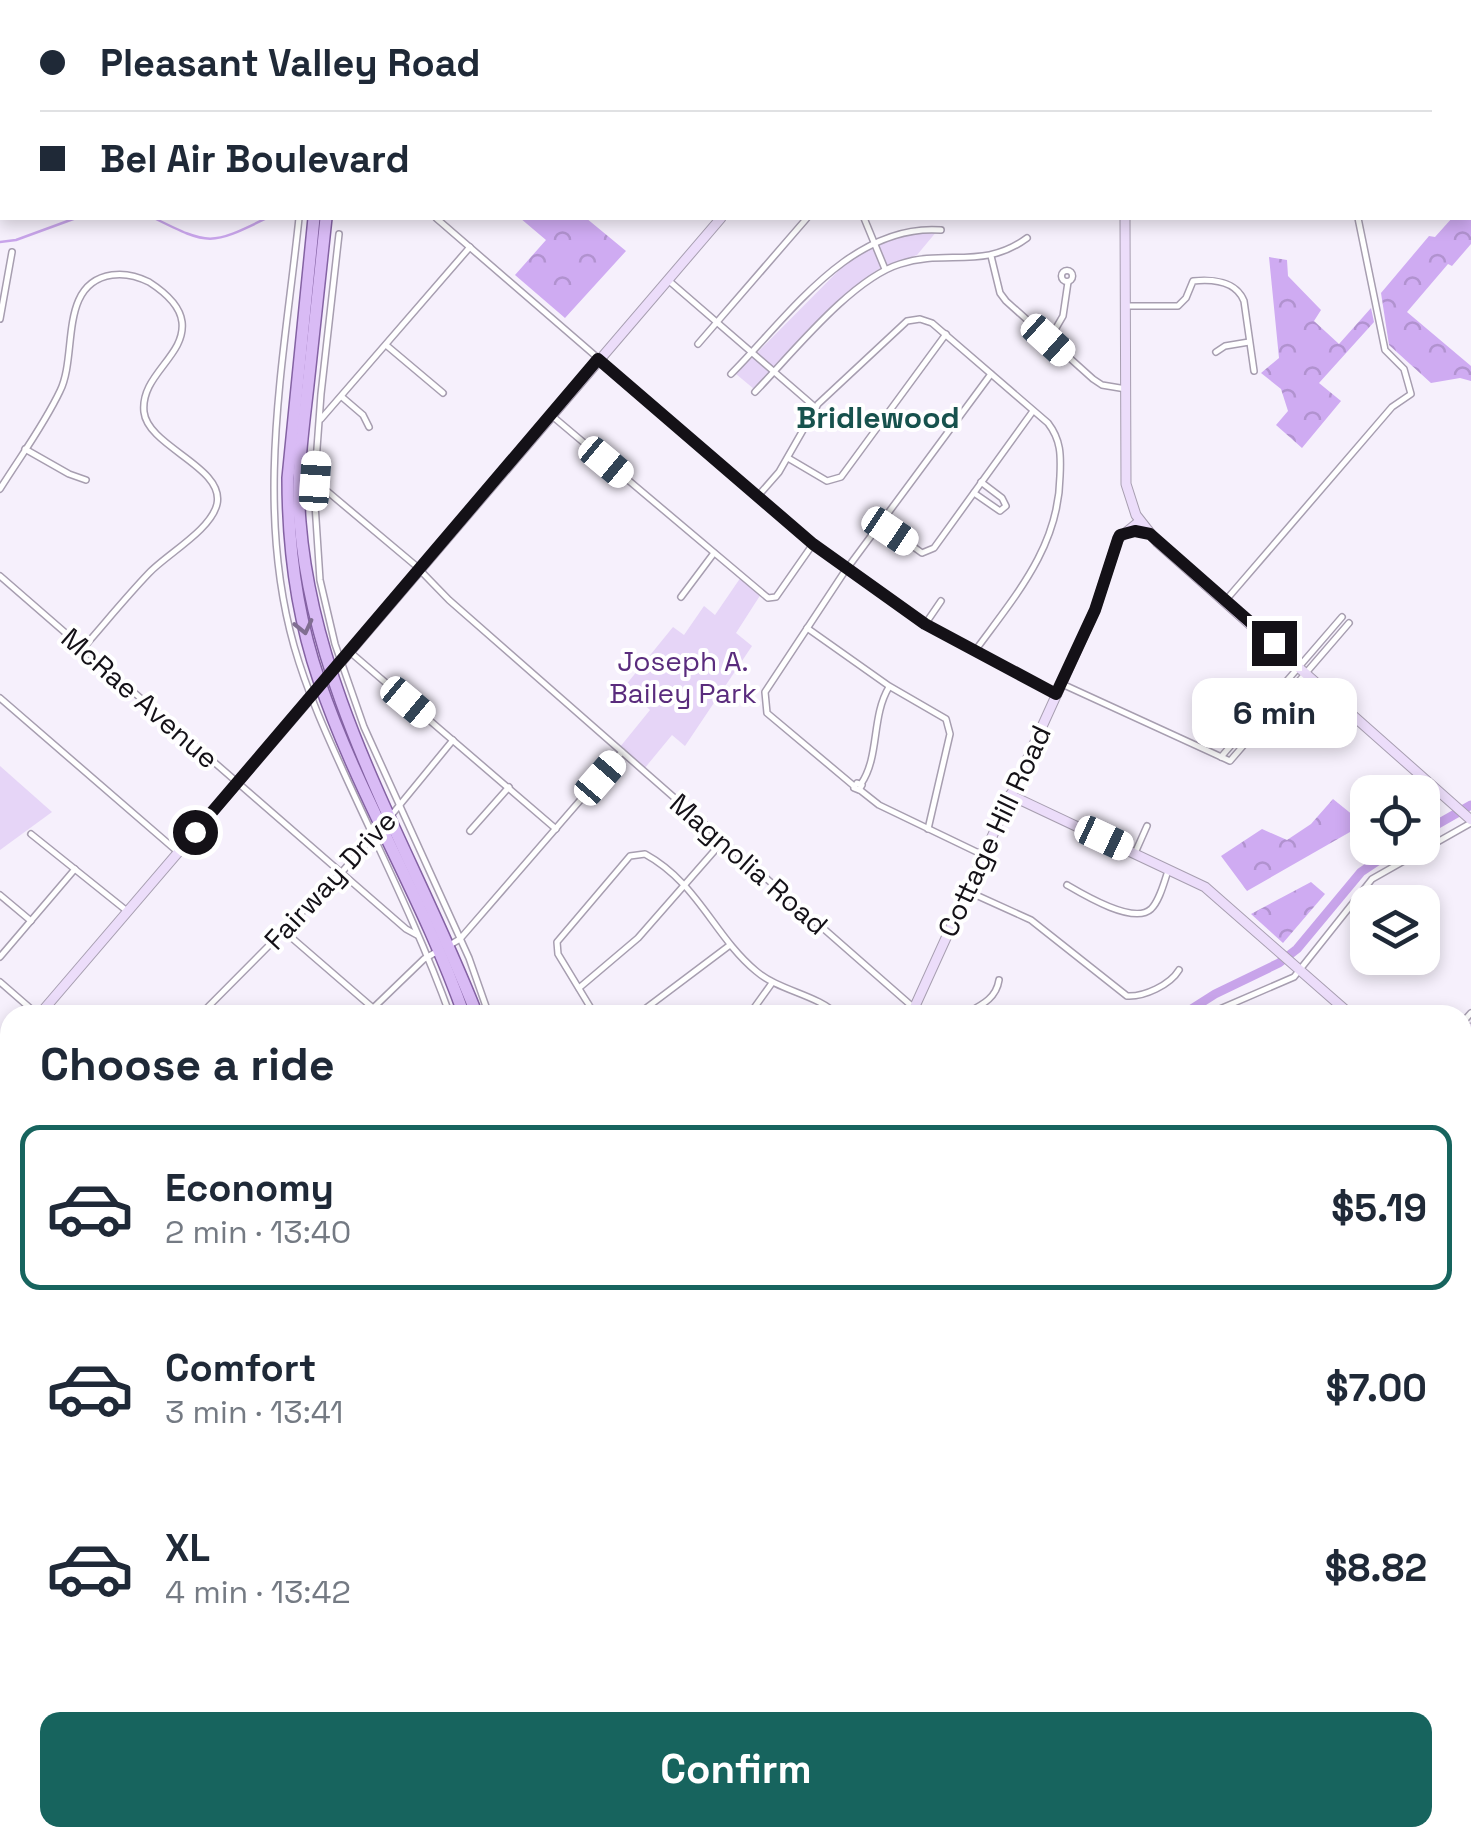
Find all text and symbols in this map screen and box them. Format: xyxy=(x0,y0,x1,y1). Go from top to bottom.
text: Pleasant Valley Road xyxy=(100,39,481,87)
text: Bel Air Boulevard xyxy=(100,135,410,183)
car xyxy=(1016,309,1080,371)
district label: Bridlewood xyxy=(796,398,960,437)
car xyxy=(573,431,639,493)
car xyxy=(298,450,332,512)
car xyxy=(857,502,923,560)
one-way arrow xyxy=(292,619,313,636)
street label: McRae Avenue xyxy=(54,620,226,776)
route end xyxy=(1252,621,1297,666)
park label: Joseph A. Bailey Park xyxy=(609,643,757,711)
car xyxy=(375,671,441,733)
callout: 6 min xyxy=(1192,678,1356,748)
text: 6 min xyxy=(1233,693,1316,733)
street label: Cottage Hill Road xyxy=(929,719,1059,943)
car xyxy=(569,746,631,810)
map controls xyxy=(1350,775,1440,975)
button: locate xyxy=(1350,775,1440,865)
street label: Magnolia Road xyxy=(662,785,836,943)
street label: Fairway Drive xyxy=(256,803,404,957)
route start xyxy=(173,810,218,855)
car xyxy=(1070,812,1138,864)
button: layers xyxy=(1350,885,1440,975)
text: Choose a ride xyxy=(40,1036,335,1093)
icon: car xyxy=(45,1163,135,1253)
text: Economy xyxy=(165,1164,334,1212)
text: $5.19 xyxy=(1331,1184,1427,1232)
text: 2 min · 13:40 xyxy=(165,1212,351,1252)
icon: car xyxy=(45,1343,135,1433)
text: Comfort xyxy=(165,1344,316,1392)
text: $7.00 xyxy=(1325,1364,1427,1412)
text: 3 min · 13:41 xyxy=(165,1392,343,1432)
icon: car xyxy=(45,1523,135,1613)
text: XL xyxy=(165,1524,210,1572)
text: $8.82 xyxy=(1324,1544,1427,1592)
text: 4 min · 13:42 xyxy=(165,1572,351,1612)
button: Confirm xyxy=(40,1712,1432,1827)

